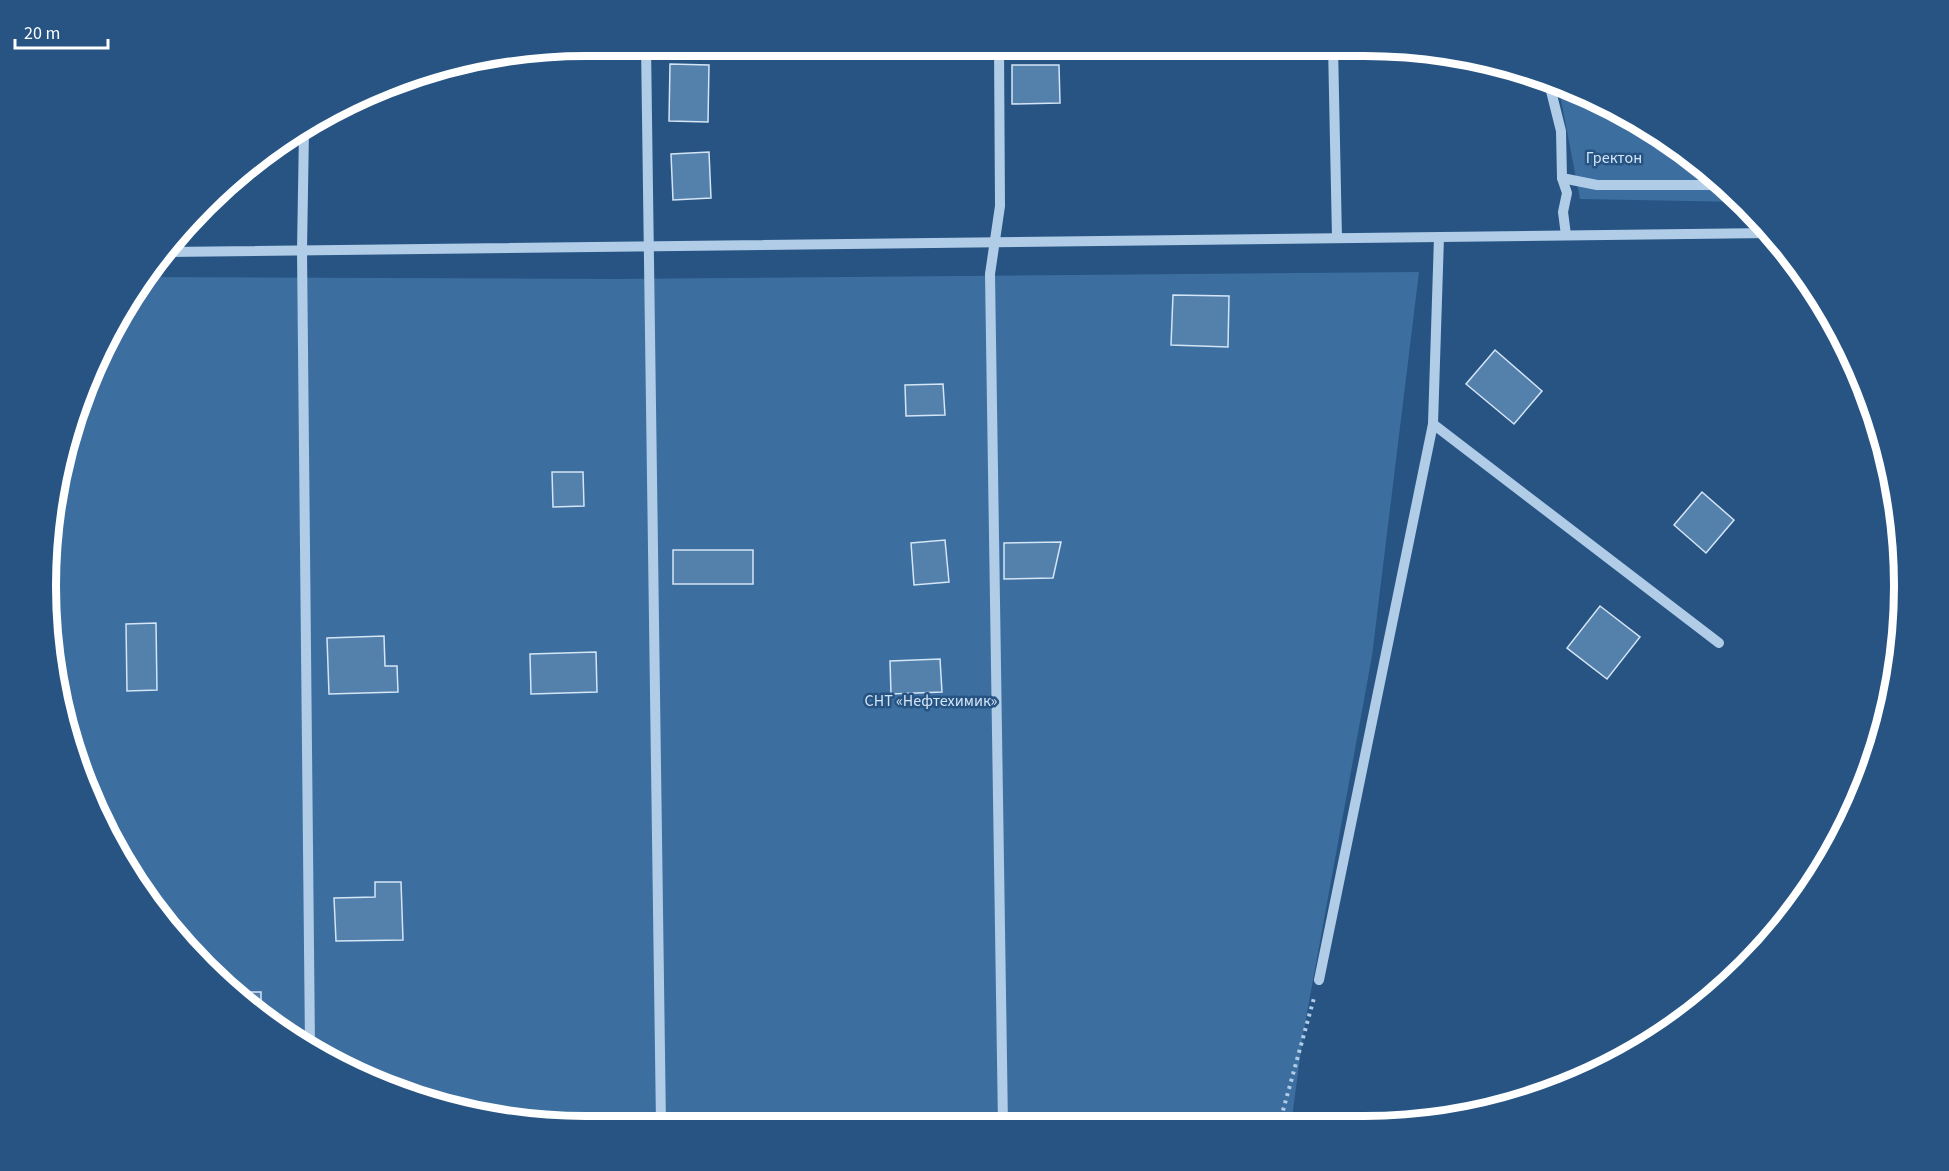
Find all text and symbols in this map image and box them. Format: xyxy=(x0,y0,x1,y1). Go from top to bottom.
scale bar xyxy=(15,12,108,50)
text: 20 m xyxy=(24,21,60,46)
park label: Гректон xyxy=(1586,147,1642,169)
park label: СНТ «Нефтехимик» xyxy=(865,690,998,712)

